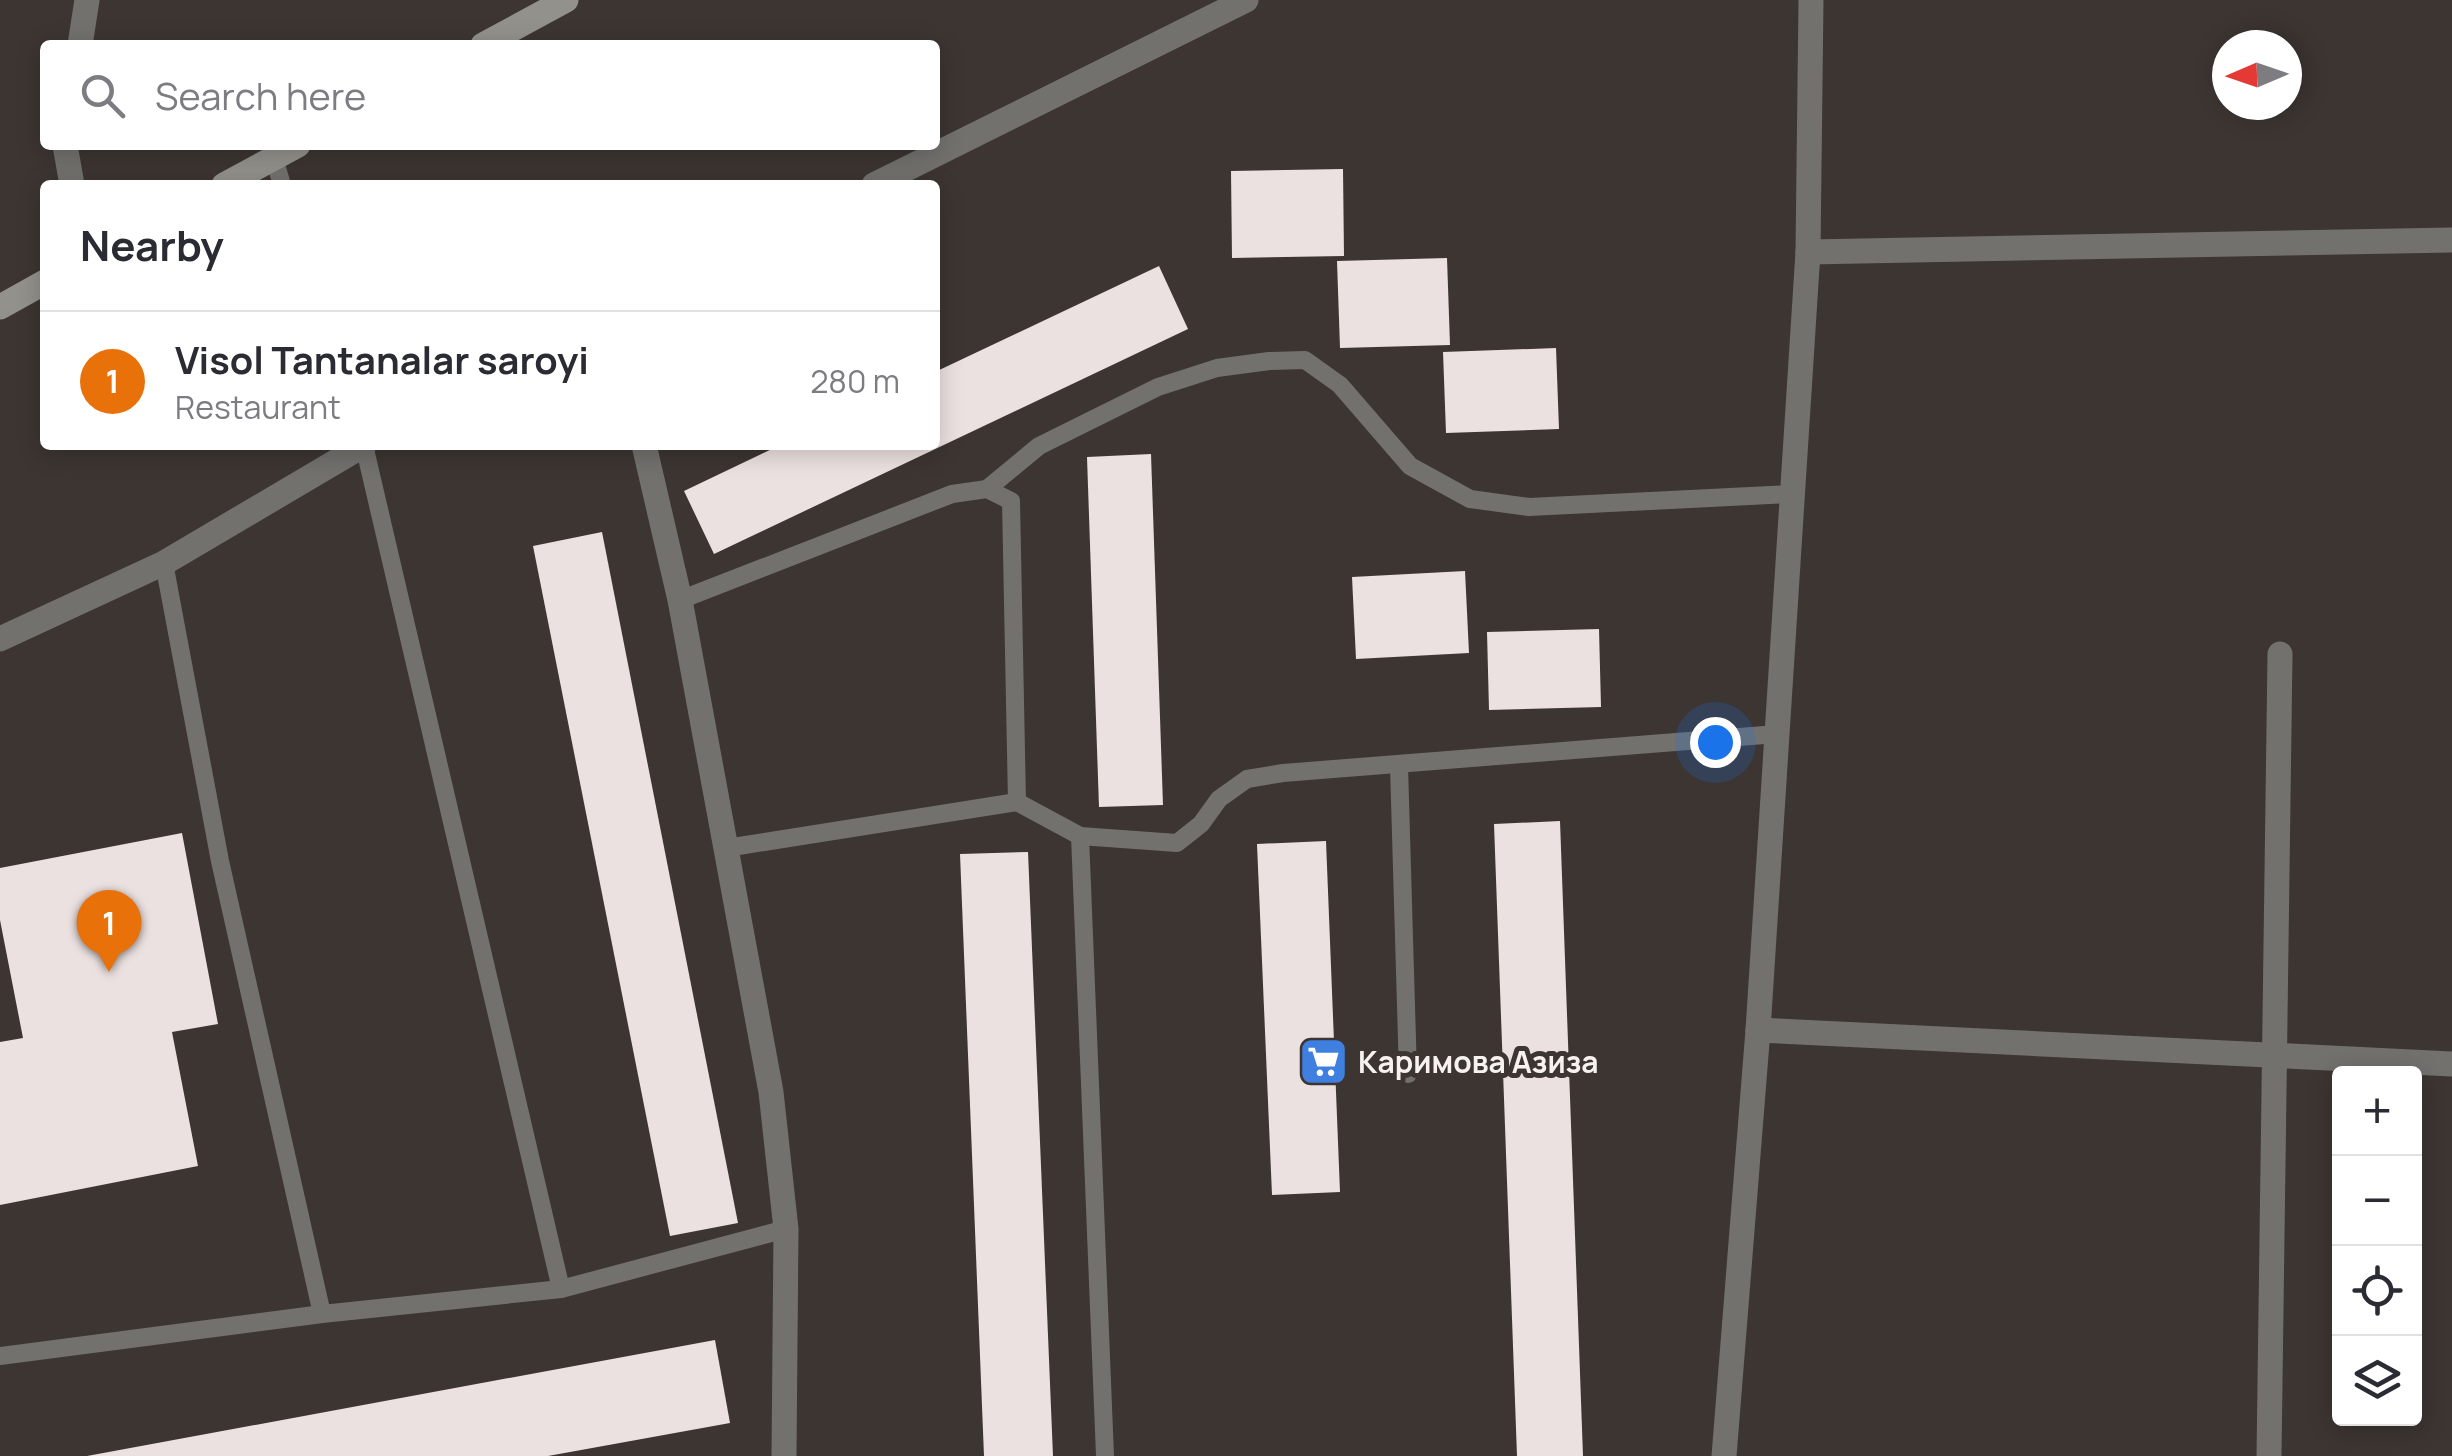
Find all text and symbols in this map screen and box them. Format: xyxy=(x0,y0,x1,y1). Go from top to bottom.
north arrow xyxy=(2212,30,2302,120)
search box xyxy=(40,40,940,150)
icon: search xyxy=(75,68,130,123)
text: Search here xyxy=(155,69,366,121)
text: Nearby xyxy=(80,216,224,274)
text: Visol Tantanalar saroyi xyxy=(175,333,589,385)
text: 1 xyxy=(105,359,120,403)
text: 280 m xyxy=(810,359,900,403)
text: Restaurant xyxy=(175,385,341,429)
your location xyxy=(1690,717,1741,768)
pin: 1 xyxy=(76,890,142,972)
supermarket icon: Каримова Азиза xyxy=(1297,1035,1349,1087)
place label: Каримова Азиза xyxy=(1358,1041,1599,1082)
map controls xyxy=(2332,1066,2422,1426)
button: + xyxy=(2332,1066,2422,1156)
button: − xyxy=(2332,1156,2422,1246)
button: locate xyxy=(2332,1246,2422,1336)
button: layers xyxy=(2332,1336,2422,1426)

